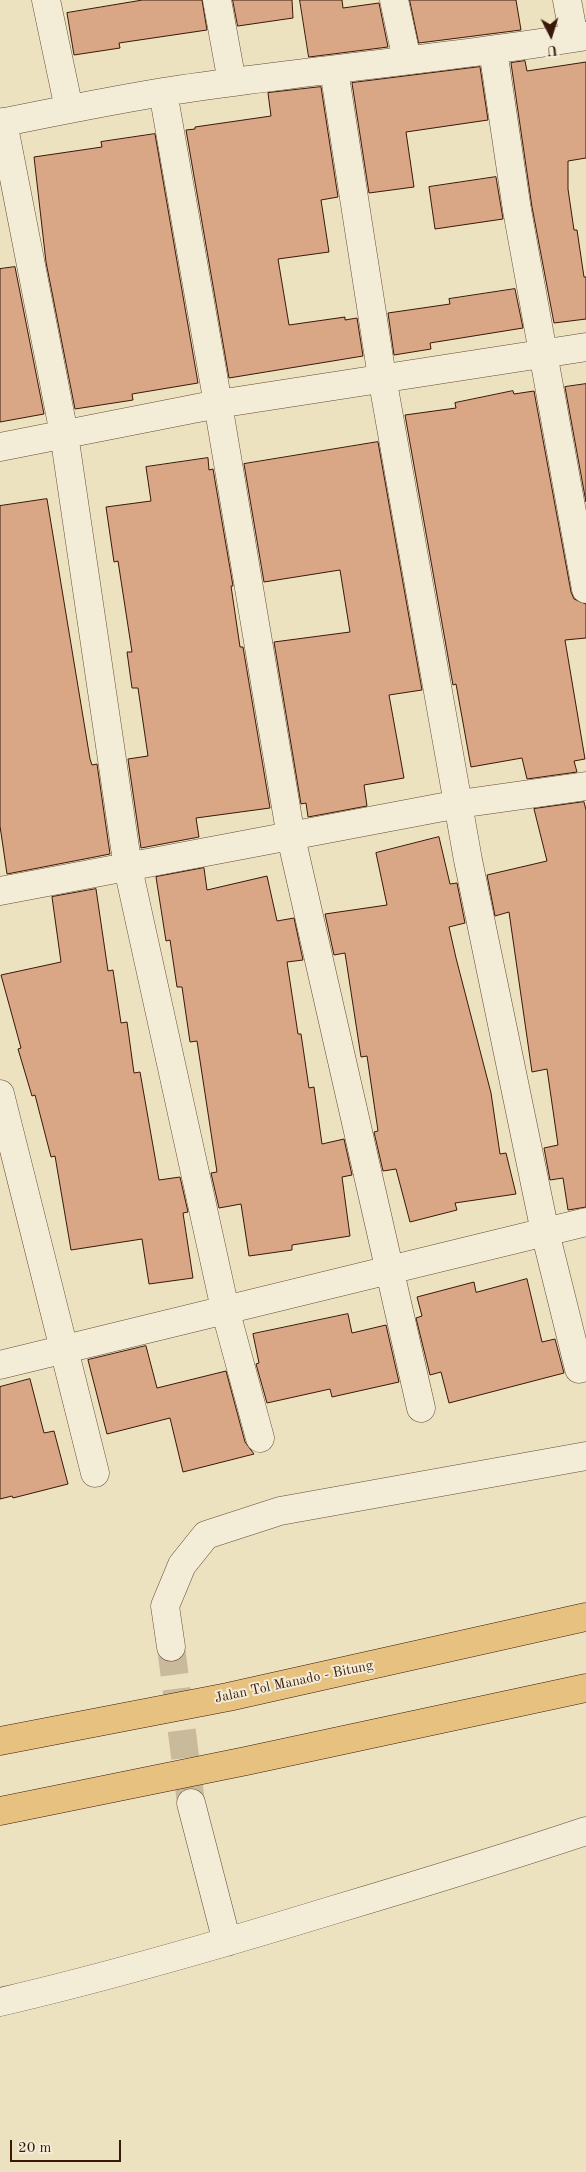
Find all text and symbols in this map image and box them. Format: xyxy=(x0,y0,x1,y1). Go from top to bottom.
north arrow xyxy=(526,10,576,60)
text: U xyxy=(546,42,558,57)
street label: Jalan Tol Manado - Bitung xyxy=(213,1657,375,1707)
scale bar xyxy=(12,2130,124,2162)
text: 20 m xyxy=(18,2141,52,2156)

